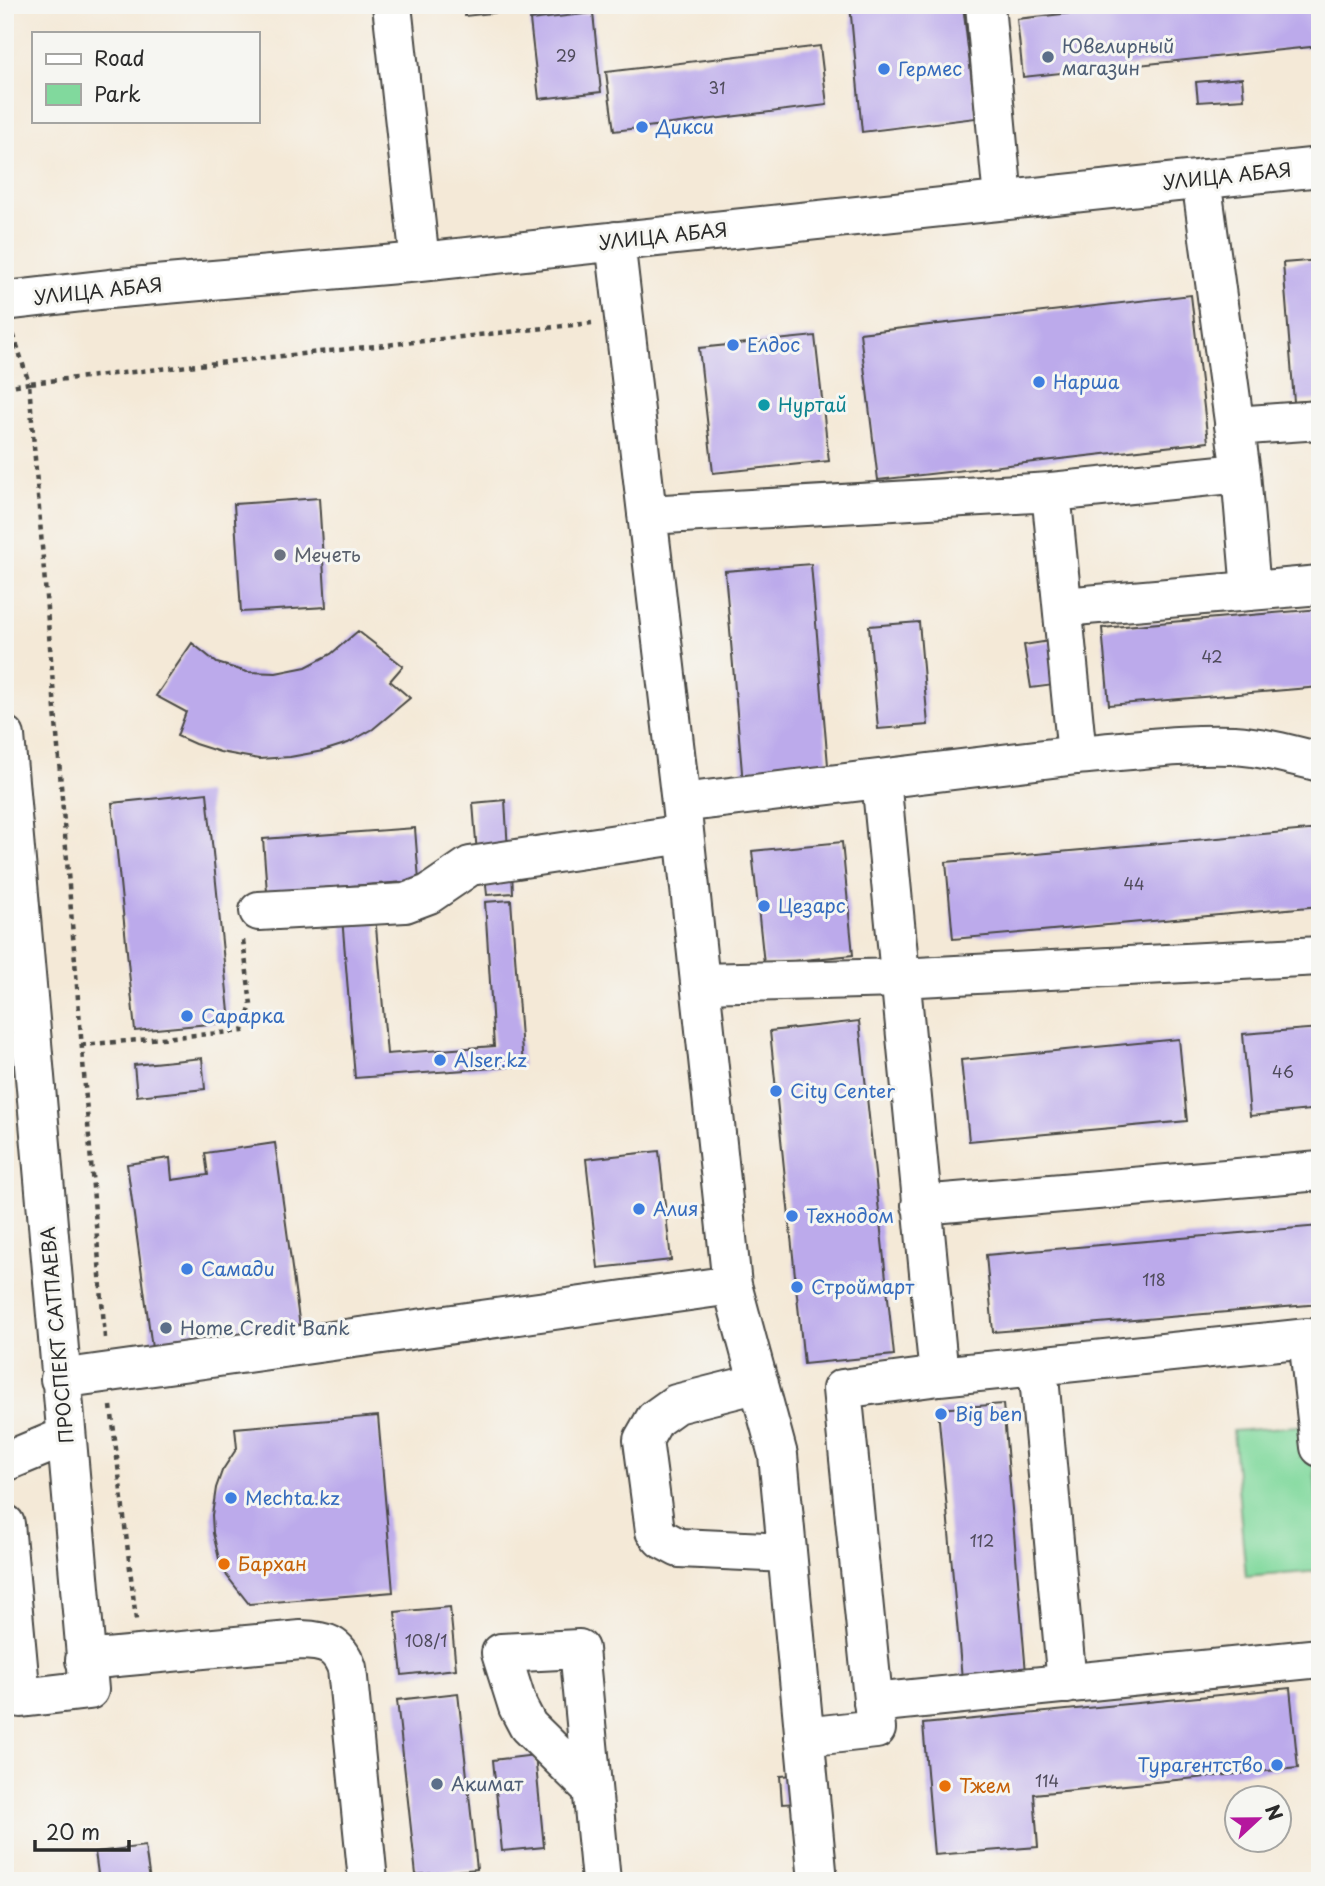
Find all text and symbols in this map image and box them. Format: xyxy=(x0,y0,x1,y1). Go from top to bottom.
place label: Ювелирный магазин xyxy=(1062,31,1174,81)
legend xyxy=(32,32,259,122)
text: Road xyxy=(94,41,145,73)
house number: 29 xyxy=(556,43,576,67)
marker: Ювелирный магазин xyxy=(1040,49,1056,65)
place label: Гермес xyxy=(898,54,962,82)
marker: Гермес xyxy=(876,61,892,77)
house number: 31 xyxy=(709,75,725,99)
text: Park xyxy=(94,77,141,109)
place label: Дикси xyxy=(655,112,714,140)
marker: Дикси xyxy=(634,119,650,135)
street label: УЛИЦА АБАЯ xyxy=(1161,154,1293,196)
street label: УЛИЦА АБАЯ xyxy=(597,214,729,256)
street label: УЛИЦА АБАЯ xyxy=(32,269,164,311)
place label: Елдос xyxy=(747,330,800,358)
marker: Елдос xyxy=(725,337,741,353)
place label: Нарша xyxy=(1053,367,1120,395)
marker: Нарша xyxy=(1031,374,1047,390)
place label: Нуртай xyxy=(778,390,847,418)
marker: Нуртай xyxy=(756,397,772,413)
place label: Мечеть xyxy=(294,540,361,568)
marker: Мечеть xyxy=(272,547,288,563)
house number: 42 xyxy=(1201,644,1223,668)
house number: 44 xyxy=(1123,871,1145,895)
place label: Цезарс xyxy=(778,891,846,919)
marker: Цезарс xyxy=(756,898,772,914)
place label: Сарарка xyxy=(201,1001,285,1029)
marker: Сарарка xyxy=(179,1008,195,1024)
place label: Alser.kz xyxy=(454,1045,527,1073)
marker: Alser.kz xyxy=(432,1052,448,1068)
house number: 46 xyxy=(1272,1059,1294,1083)
place label: City Center xyxy=(790,1076,895,1104)
marker: City Center xyxy=(768,1083,784,1099)
place label: Алия xyxy=(653,1194,699,1222)
marker: Алия xyxy=(631,1201,647,1217)
place label: Технодом xyxy=(806,1201,894,1229)
marker: Технодом xyxy=(784,1208,800,1224)
street label: ПРОСПЕКТ САТПАЕВА xyxy=(33,1225,79,1445)
place label: Самади xyxy=(201,1254,275,1282)
marker: Самади xyxy=(179,1261,195,1277)
house number: 118 xyxy=(1142,1267,1166,1291)
place label: Строймарт xyxy=(811,1272,915,1300)
marker: Строймарт xyxy=(789,1279,805,1295)
place label: Home Credit Bank xyxy=(180,1313,350,1341)
marker: Home Credit Bank xyxy=(158,1320,174,1336)
place label: Big ben xyxy=(955,1399,1022,1427)
marker: Big ben xyxy=(933,1406,949,1422)
place label: Mechta.kz xyxy=(245,1483,340,1511)
marker: Mechta.kz xyxy=(223,1490,239,1506)
house number: 112 xyxy=(970,1528,994,1552)
place label: Бархан xyxy=(238,1549,307,1577)
marker: Бархан xyxy=(216,1556,232,1572)
house number: 108/1 xyxy=(405,1628,447,1652)
place label: Турагентство xyxy=(1137,1750,1263,1778)
marker: Турагентство xyxy=(1269,1757,1285,1773)
house number: 114 xyxy=(1035,1768,1059,1792)
place label: Акимат xyxy=(451,1769,524,1797)
place label: Тжем xyxy=(959,1771,1011,1799)
marker: Акимат xyxy=(429,1776,445,1792)
marker: Тжем xyxy=(937,1778,953,1794)
north arrow xyxy=(1224,1784,1294,1854)
text: N xyxy=(1259,1800,1290,1824)
scale bar xyxy=(35,1809,130,1853)
text: 20 m xyxy=(46,1815,100,1847)

